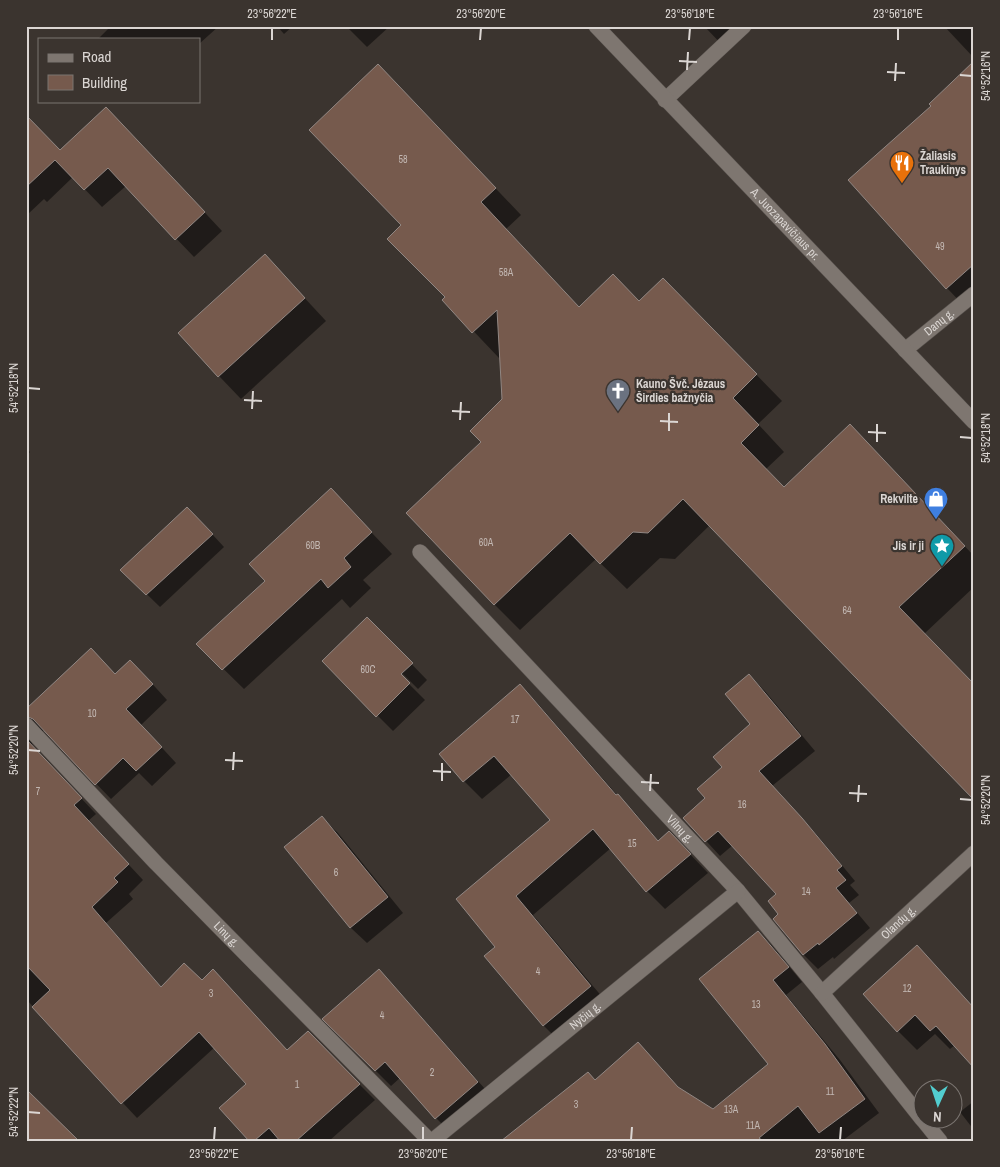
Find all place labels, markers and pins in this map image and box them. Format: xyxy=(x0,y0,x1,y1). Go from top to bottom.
place label: Žaliasis Traukinys xyxy=(920,148,966,178)
restaurant icon: Žaliasis Traukinys xyxy=(889,150,915,184)
place label: Kauno Švč. Jėzaus Širdies bažnyčia xyxy=(636,376,726,406)
church icon: Kauno Švč. Jėzaus Širdies bažnyčia xyxy=(605,378,631,412)
shop icon: Rekvilte xyxy=(923,486,949,520)
place label: Rekvilte xyxy=(880,491,919,507)
place icon: Jis ir ji xyxy=(929,533,955,567)
place label: Jis ir ji xyxy=(893,538,924,554)

